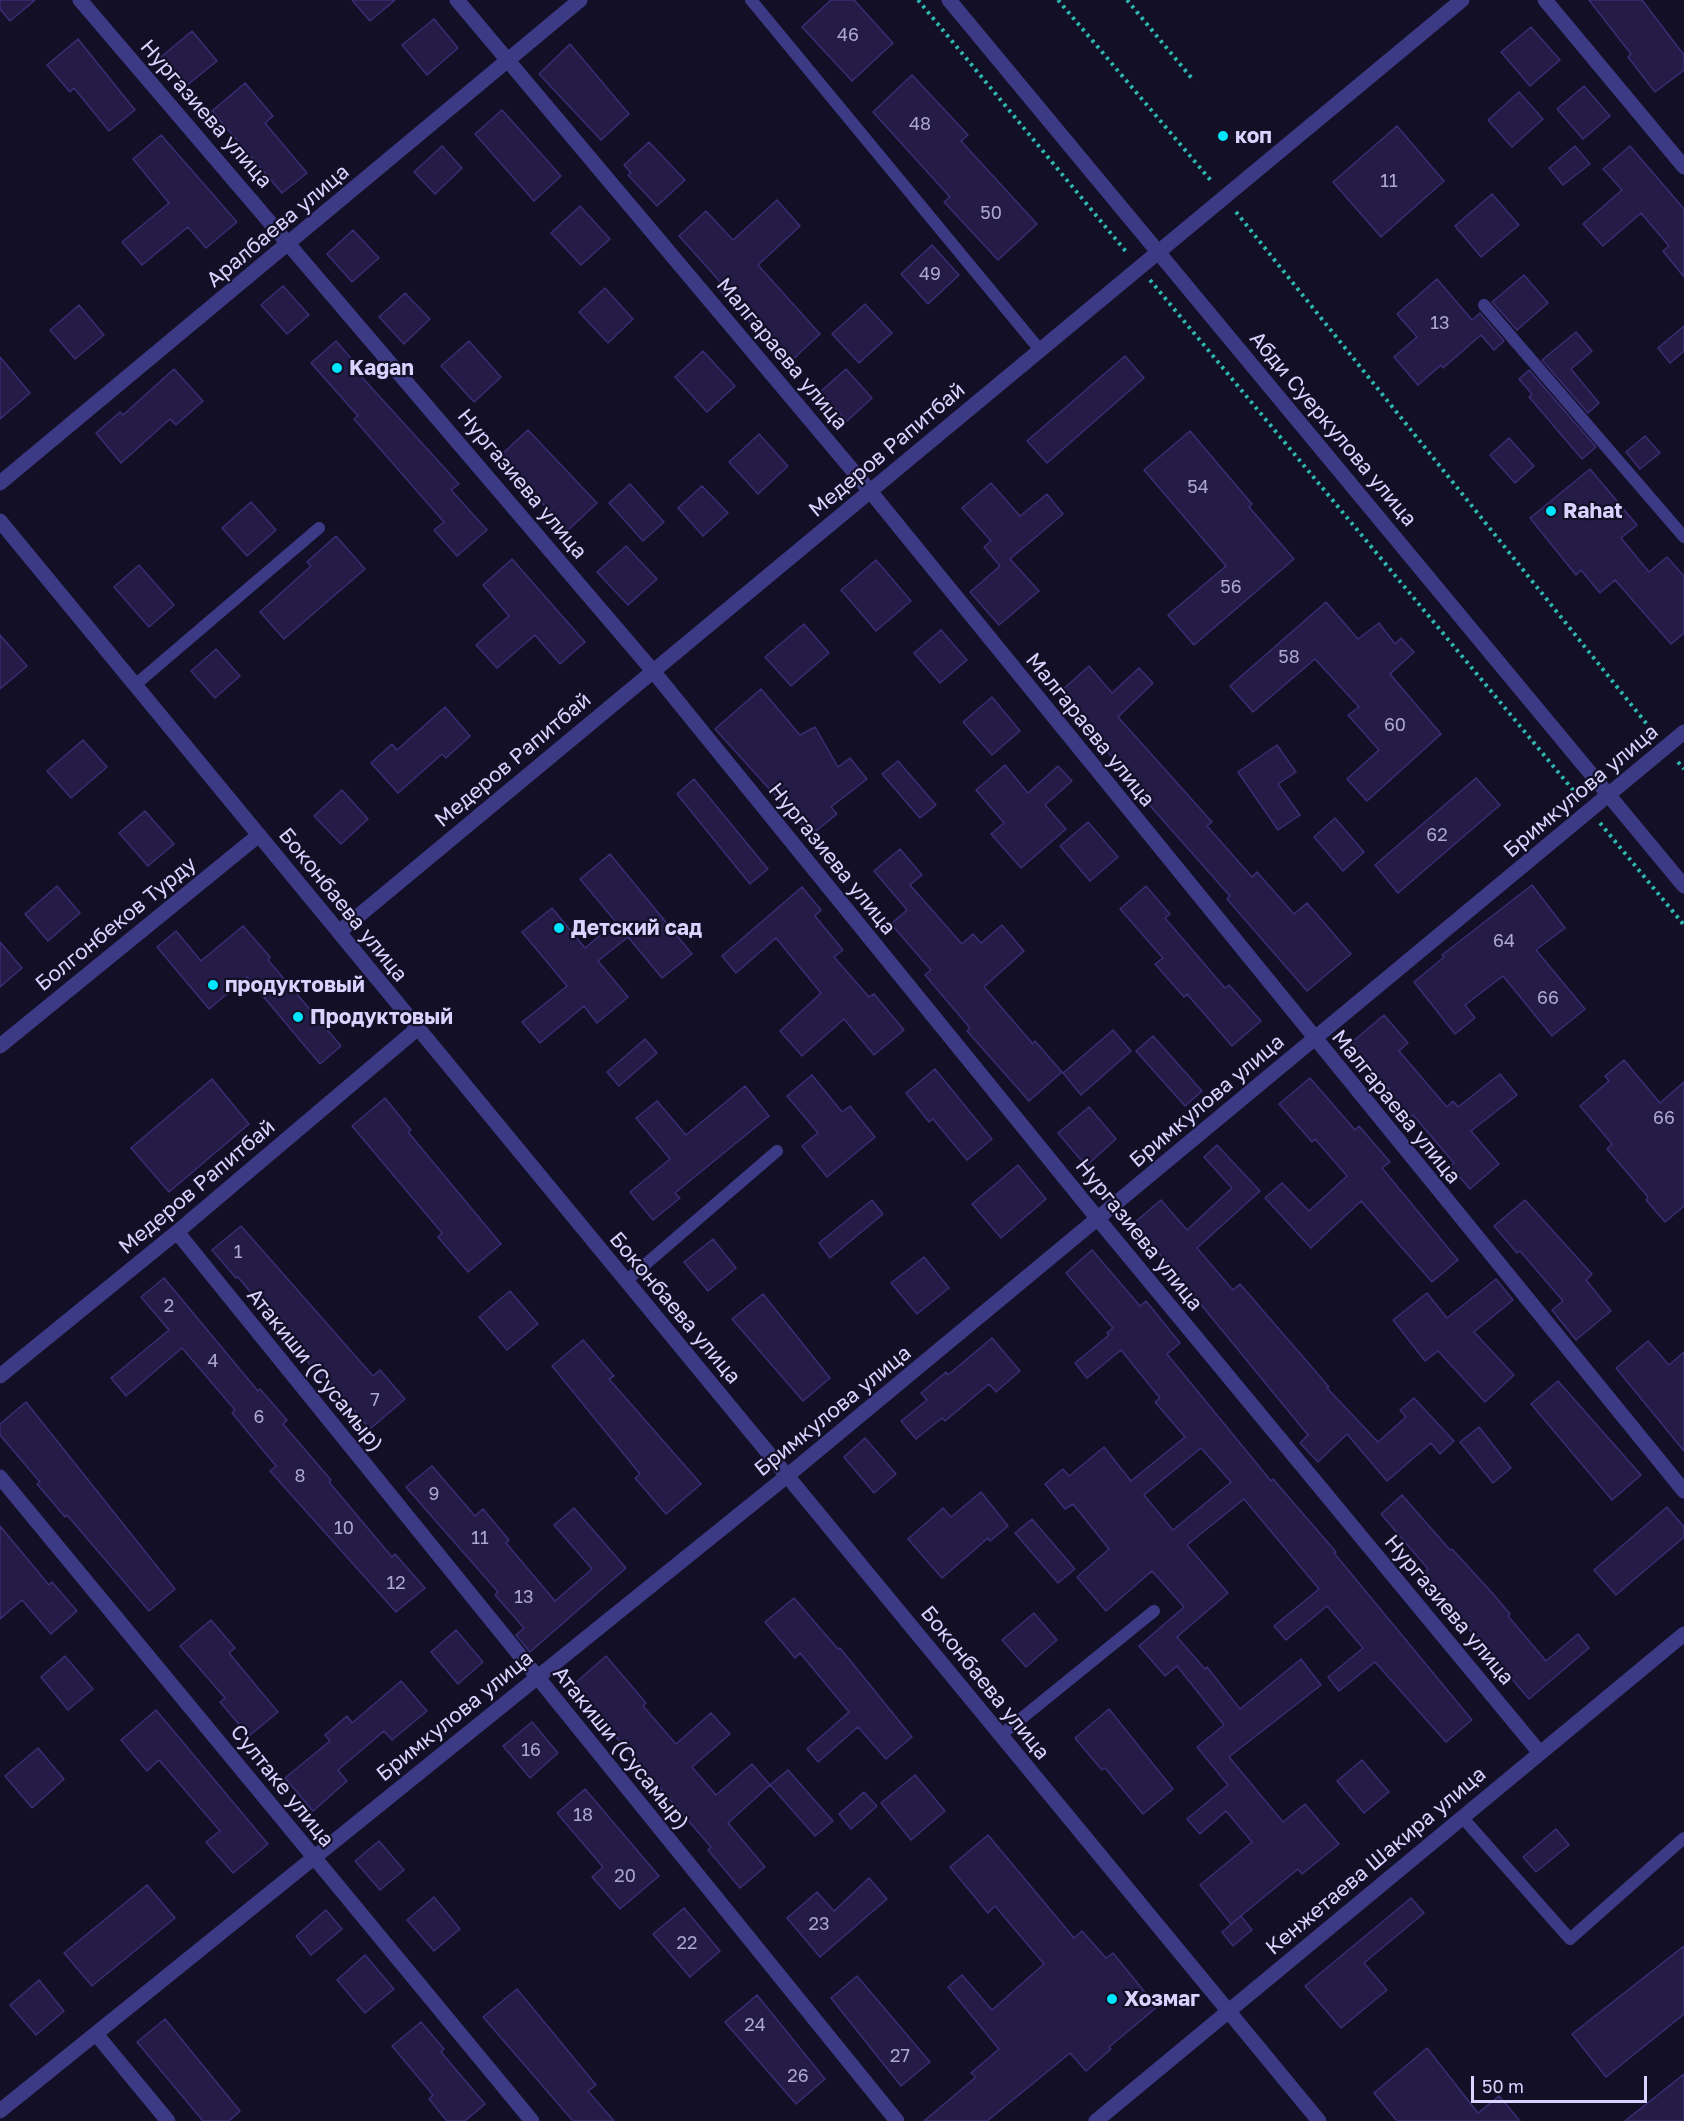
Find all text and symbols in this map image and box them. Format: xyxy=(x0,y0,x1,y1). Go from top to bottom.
house number: 46 xyxy=(837,24,859,46)
street label: Нургазиева улица xyxy=(135,35,277,193)
house number: 48 xyxy=(909,113,931,135)
place label: коп xyxy=(1235,123,1272,149)
marker: коп xyxy=(1216,129,1230,143)
street label: Аралбаева улица xyxy=(202,159,354,293)
house number: 11 xyxy=(1380,170,1398,192)
house number: 50 xyxy=(980,202,1002,224)
house number: 49 xyxy=(919,263,941,285)
street label: Малгараева улица xyxy=(711,273,853,435)
house number: 13 xyxy=(1430,312,1450,334)
street label: Абди Суеркулова улица xyxy=(1244,326,1422,532)
place label: Kagan xyxy=(349,355,414,381)
marker: Kagan xyxy=(330,361,344,375)
street label: Медеров Рапитбай xyxy=(804,377,970,523)
street label: Нургазиева улица xyxy=(452,404,592,564)
house number: 54 xyxy=(1187,476,1209,498)
place label: Rahat xyxy=(1563,498,1623,524)
marker: Rahat xyxy=(1544,504,1558,518)
house number: 56 xyxy=(1220,576,1242,598)
house number: 58 xyxy=(1278,646,1300,668)
street label: Малгараева улица xyxy=(1020,648,1160,812)
street label: Медеров Рапитбай xyxy=(430,687,596,833)
house number: 60 xyxy=(1384,714,1406,736)
street label: Бримкулова улица xyxy=(1499,719,1663,863)
street label: Нургазиева улица xyxy=(763,778,901,940)
street label: Боконбаева улица xyxy=(273,823,413,987)
house number: 62 xyxy=(1426,824,1448,846)
street label: Болгонбеков Турду xyxy=(31,851,201,997)
place label: Детский сад xyxy=(571,915,702,941)
marker: Детский сад xyxy=(552,921,566,935)
house number: 64 xyxy=(1493,930,1515,952)
place label: продуктовый xyxy=(225,972,365,998)
marker: продуктовый xyxy=(206,978,220,992)
house number: 66 xyxy=(1537,987,1559,1009)
place label: Продуктовый xyxy=(310,1004,453,1030)
marker: Продуктовый xyxy=(291,1010,305,1024)
street label: Малгараева улица xyxy=(1326,1025,1466,1189)
street label: Бримкулова улица xyxy=(1125,1029,1289,1173)
house number: 66 xyxy=(1653,1107,1675,1129)
street label: Медеров Рапитбай xyxy=(114,1114,280,1260)
street label: Нургазиева улица xyxy=(1070,1154,1208,1316)
street label: Боконбаева улица xyxy=(604,1227,746,1389)
house number: 1 xyxy=(234,1241,242,1263)
street label: Атакиши (Сусамыр) xyxy=(241,1283,389,1457)
house number: 2 xyxy=(164,1295,174,1317)
street label: Бримкулова улица xyxy=(750,1340,916,1482)
house number: 4 xyxy=(208,1350,218,1372)
house number: 7 xyxy=(370,1389,380,1411)
house number: 6 xyxy=(254,1406,264,1428)
house number: 8 xyxy=(295,1465,305,1487)
house number: 9 xyxy=(429,1483,439,1505)
house number: 10 xyxy=(334,1517,354,1539)
house number: 11 xyxy=(471,1527,489,1549)
street label: Нургазиева улица xyxy=(1379,1530,1519,1690)
house number: 12 xyxy=(386,1572,406,1594)
house number: 13 xyxy=(514,1586,534,1608)
street label: Боконбаева улица xyxy=(915,1601,1055,1765)
street label: Бримкулова улица xyxy=(372,1645,538,1787)
street label: Атакиши (Сусамыр) xyxy=(547,1661,695,1835)
street label: Султаке улица xyxy=(225,1720,339,1852)
house number: 16 xyxy=(521,1739,541,1761)
street label: Кенжетаева Шакира улица xyxy=(1261,1762,1491,1960)
house number: 18 xyxy=(573,1804,593,1826)
house number: 20 xyxy=(614,1865,636,1887)
house number: 23 xyxy=(809,1913,829,1935)
house number: 22 xyxy=(677,1932,697,1954)
place label: Хозмаг xyxy=(1124,1986,1200,2012)
marker: Хозмаг xyxy=(1105,1992,1119,2006)
house number: 24 xyxy=(744,2014,766,2036)
house number: 27 xyxy=(890,2045,910,2067)
scale bar xyxy=(1474,2064,1650,2102)
house number: 26 xyxy=(787,2065,809,2087)
text: 50 m xyxy=(1482,2075,1524,2097)

